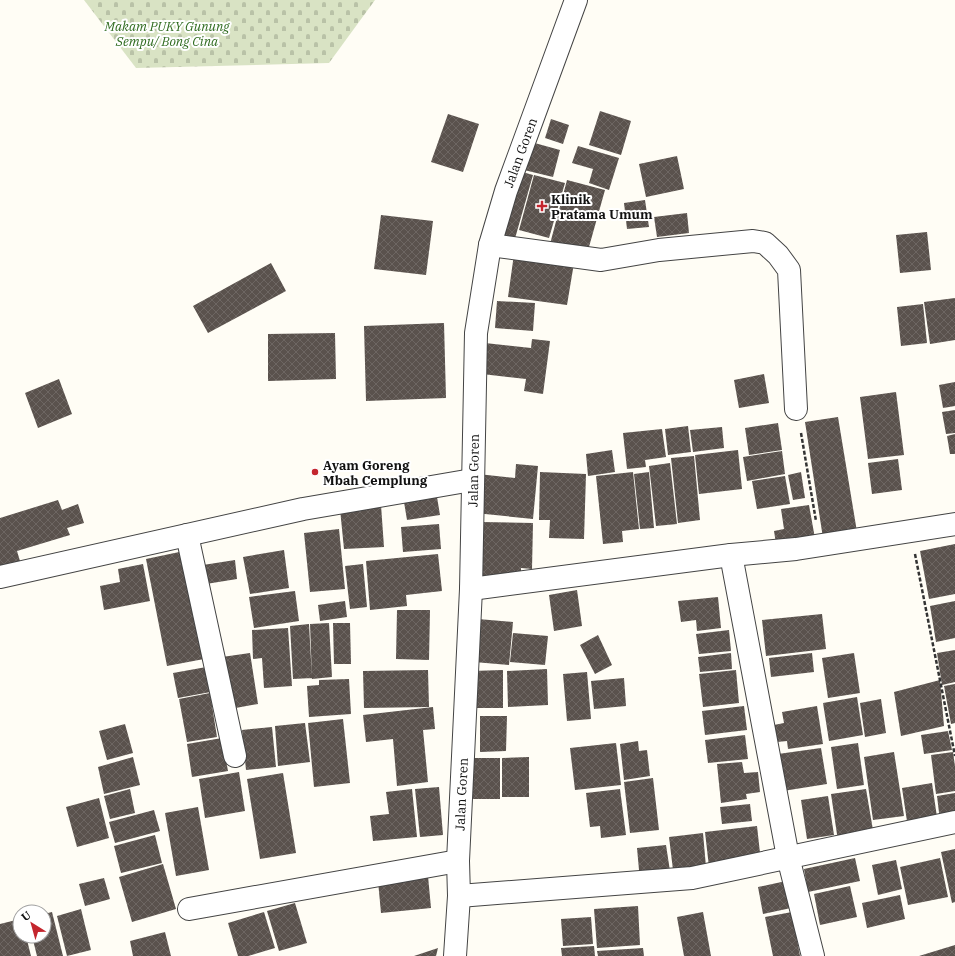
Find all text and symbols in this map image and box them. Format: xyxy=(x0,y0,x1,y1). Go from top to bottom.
park label: Makam PUKY Gunung Sempu/ Bong Cina xyxy=(104,18,230,50)
street label: Jalan Goren xyxy=(500,115,541,190)
place label: Klinik Pratama Umum xyxy=(551,191,653,223)
marker: Klinik Pratama Umum xyxy=(536,200,548,212)
street label: Jalan Goren xyxy=(464,434,483,507)
place label: Ayam Goreng Mbah Cemplung xyxy=(323,457,428,489)
marker: Ayam Goreng Mbah Cemplung xyxy=(310,467,320,477)
street label: Jalan Goren xyxy=(451,757,471,831)
north arrow xyxy=(12,904,52,944)
text: U xyxy=(18,908,34,924)

